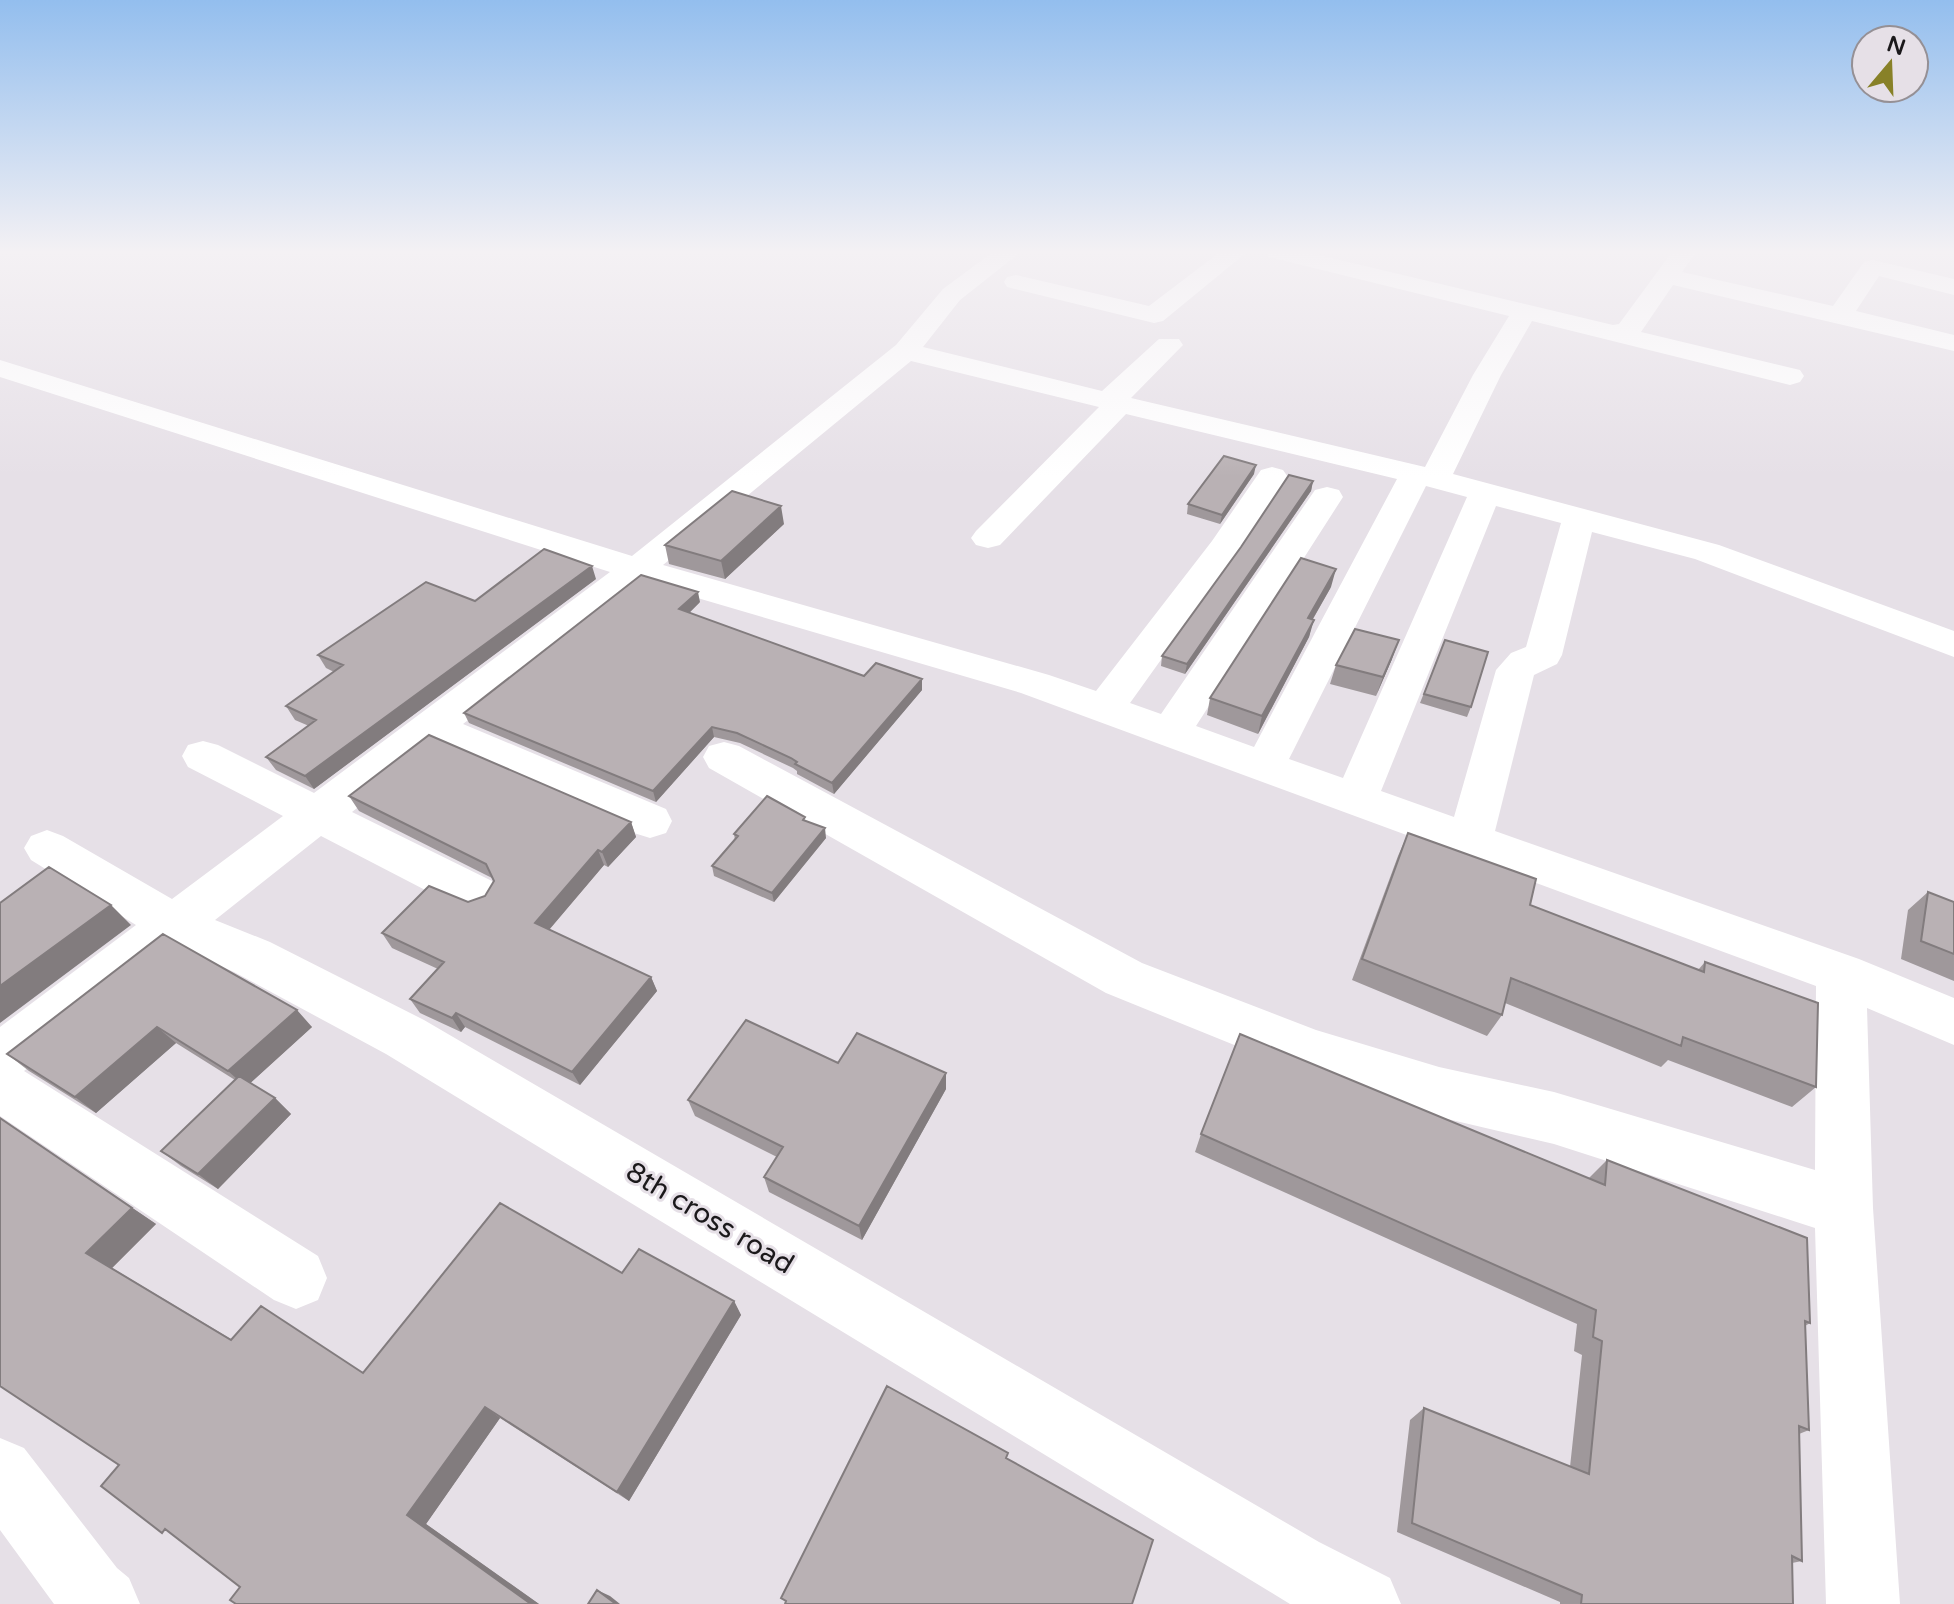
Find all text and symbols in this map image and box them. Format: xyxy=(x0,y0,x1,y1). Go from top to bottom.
north arrow xyxy=(1850,24,1930,104)
text: N xyxy=(1884,31,1909,61)
street label: 8th cross road xyxy=(620,1155,800,1281)

